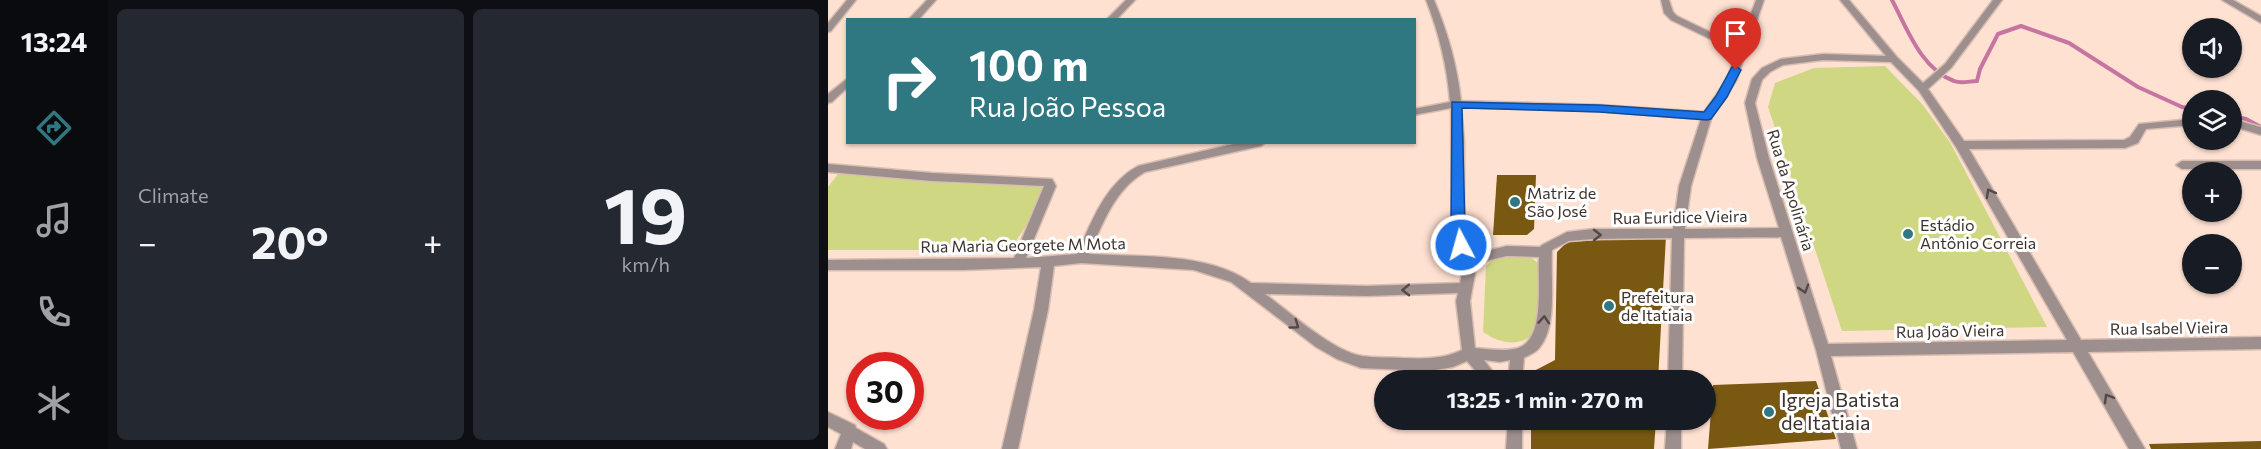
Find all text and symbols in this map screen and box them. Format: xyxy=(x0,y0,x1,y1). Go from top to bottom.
pin xyxy=(1710,8,1761,70)
icon: arrive xyxy=(1719,17,1752,50)
map controls xyxy=(2182,18,2242,294)
button: sound xyxy=(2182,18,2242,78)
text: 13:24 xyxy=(21,25,87,58)
text: 100 m xyxy=(969,38,1089,90)
icon: right xyxy=(870,42,948,120)
text: Rua João Pessoa xyxy=(969,90,1166,123)
button: layers xyxy=(2182,90,2242,150)
icon: directions xyxy=(33,107,75,149)
street label: Rua da Apolinária xyxy=(1764,127,1819,253)
button: + xyxy=(2182,162,2242,222)
text: 19 xyxy=(604,165,687,260)
text: Climate xyxy=(138,183,208,207)
place label: Matriz de São José xyxy=(1527,183,1596,220)
one-way arrow xyxy=(1986,188,1997,199)
marker: Matriz de São José xyxy=(1508,195,1522,209)
icon: music xyxy=(33,199,75,241)
street label: Rua Euridice Vieira xyxy=(1612,206,1748,227)
text: 20° xyxy=(251,213,329,268)
position arrow xyxy=(1429,213,1493,277)
place label: Estádio Antônio Correia xyxy=(1920,215,2036,252)
text: − xyxy=(138,221,157,262)
text: + xyxy=(423,221,443,262)
marker: Estádio Antônio Correia xyxy=(1901,227,1915,241)
one-way arrow xyxy=(1592,229,1601,241)
street label: Rua Maria Georgete M Mota xyxy=(920,233,1126,256)
button: − xyxy=(2182,234,2242,294)
text: km/h xyxy=(621,252,670,276)
one-way arrow xyxy=(1797,283,1809,293)
one-way arrow xyxy=(1401,284,1410,296)
place label: Prefeitura de Itatiaia xyxy=(1621,287,1694,324)
icon: phone xyxy=(33,291,75,333)
marker: Prefeitura de Itatiaia xyxy=(1602,299,1616,313)
one-way arrow xyxy=(1537,316,1550,325)
one-way arrow xyxy=(1288,317,1299,328)
street label: Rua Isabel Vieira xyxy=(2110,317,2228,338)
street label: Rua João Vieira xyxy=(1896,320,2004,341)
speed limit sign: 30 xyxy=(846,352,924,430)
icon: climate xyxy=(33,382,75,424)
text: 13:25 · 1 min · 270 m xyxy=(1447,386,1643,413)
place label: Igreja Batista de Itatiaia xyxy=(1781,387,1899,434)
one-way arrow xyxy=(2103,394,2115,405)
marker: Igreja Batista de Itatiaia xyxy=(1762,405,1776,419)

